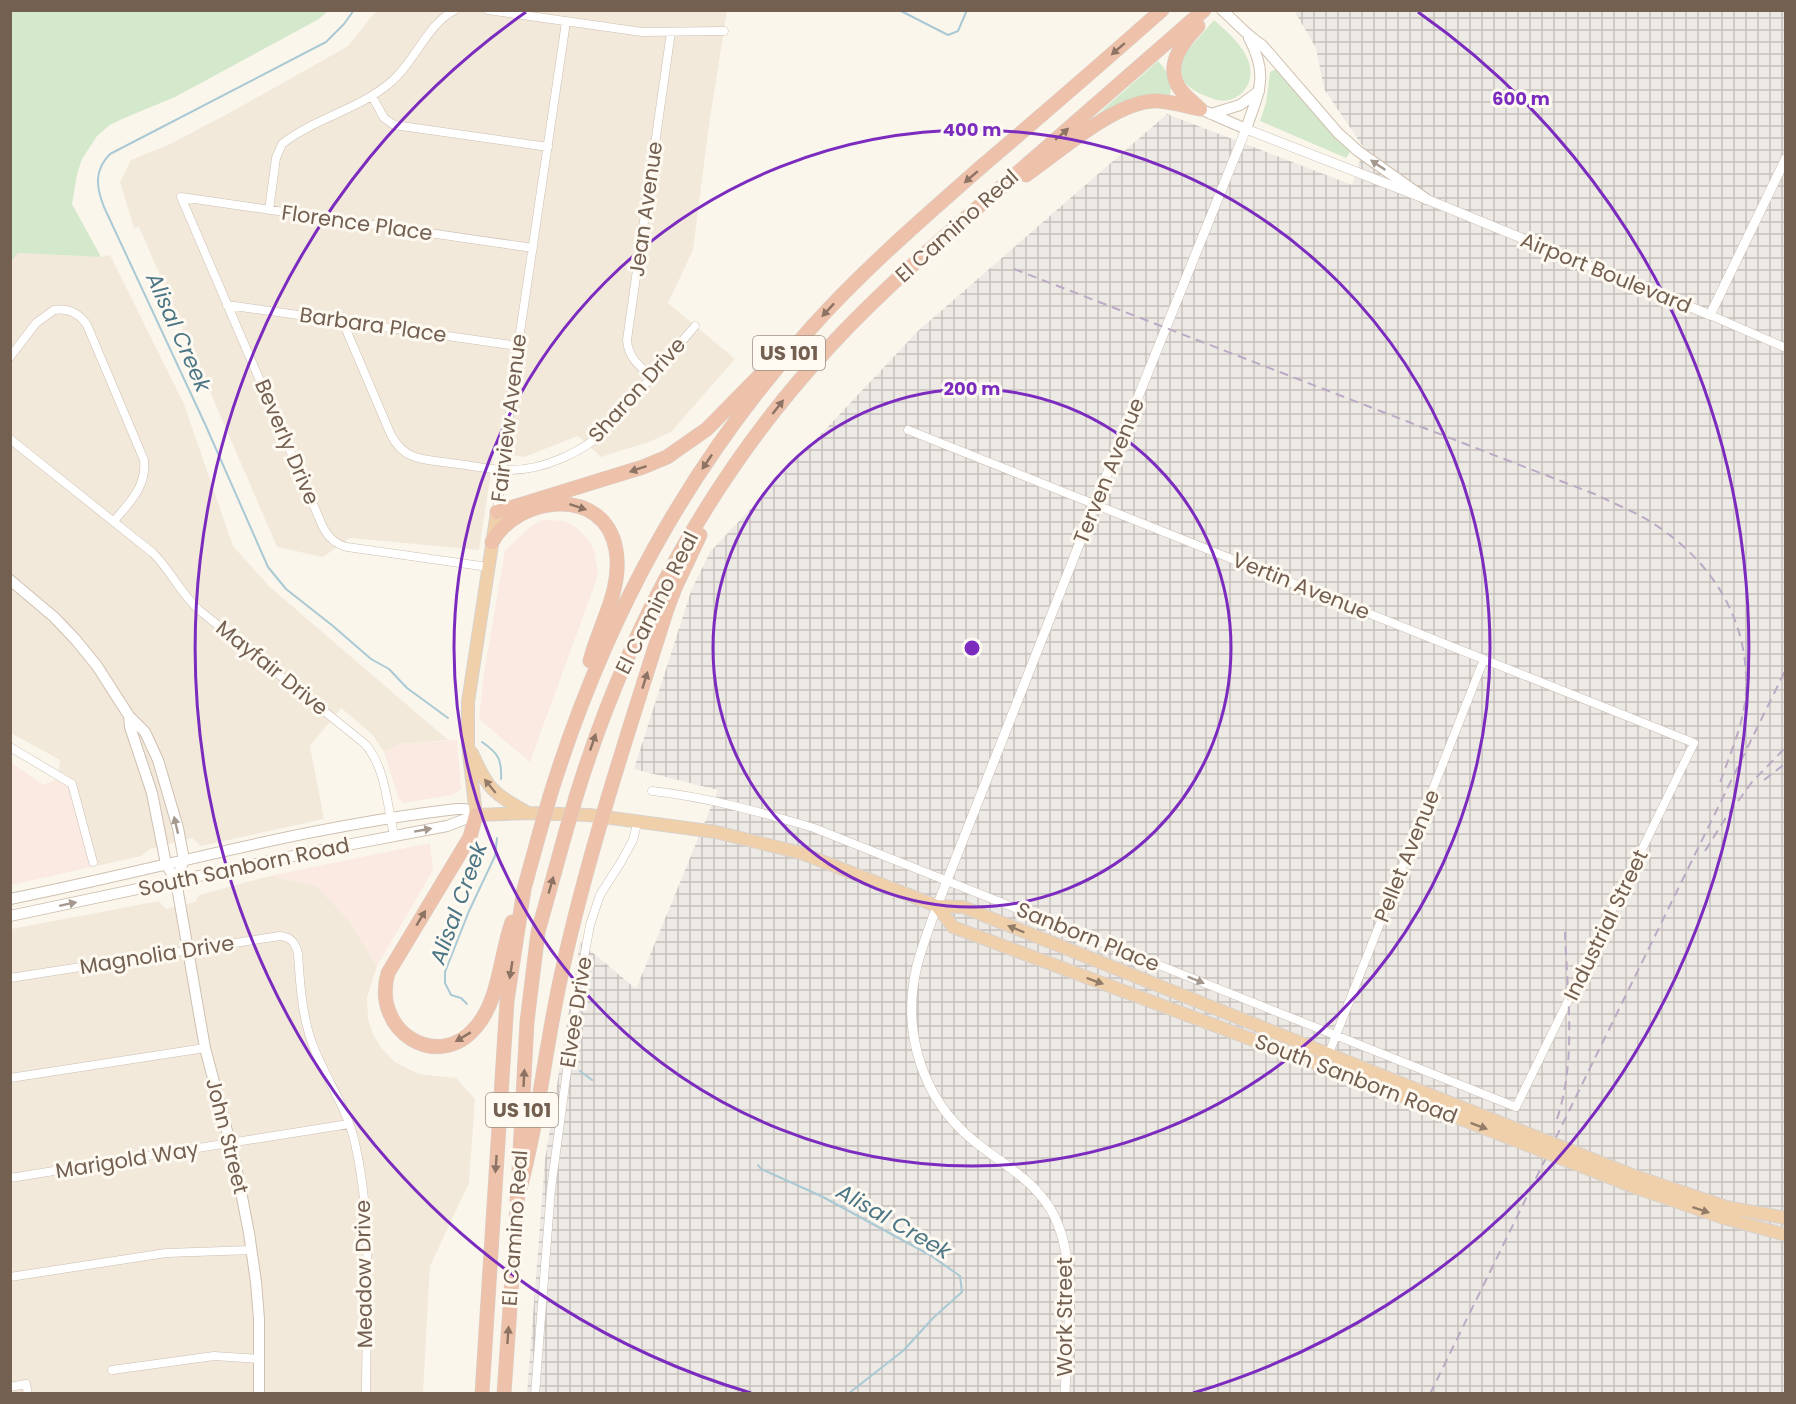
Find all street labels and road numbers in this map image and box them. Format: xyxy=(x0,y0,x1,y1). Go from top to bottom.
street label: Jean Avenue xyxy=(622,139,669,278)
street label: El Camino Real xyxy=(889,163,1024,289)
street label: Florence Place xyxy=(280,198,434,247)
street label: Airport Boulevard xyxy=(1516,225,1696,320)
street label: Barbara Place xyxy=(298,300,448,349)
street label: Sharon Drive xyxy=(581,331,692,449)
street label: Fairview Avenue xyxy=(484,332,533,504)
road number: US 101 xyxy=(753,336,825,370)
street label: Beverly Drive xyxy=(248,375,327,509)
street label: Terven Avenue xyxy=(1066,394,1151,548)
street label: El Camino Real xyxy=(608,527,705,679)
street label: Vertin Avenue xyxy=(1228,545,1374,626)
street label: Mayfair Drive xyxy=(210,613,334,722)
street label: Pellet Avenue xyxy=(1367,785,1446,926)
street label: South Sanborn Road xyxy=(136,830,352,903)
street label: Industrial Street xyxy=(1557,845,1655,1005)
street label: Sanborn Place xyxy=(1012,895,1164,978)
street label: Magnolia Drive xyxy=(78,928,236,981)
street label: Elvee Drive xyxy=(552,954,599,1070)
street label: South Sanborn Road xyxy=(1251,1026,1462,1131)
street label: John Street xyxy=(199,1075,256,1197)
road number: US 101 xyxy=(486,1093,558,1127)
street label: Marigold Way xyxy=(53,1134,201,1185)
street label: El Camino Real xyxy=(495,1149,534,1307)
street label: Meadow Drive xyxy=(348,1200,379,1348)
street label: Work Street xyxy=(1050,1257,1079,1377)

